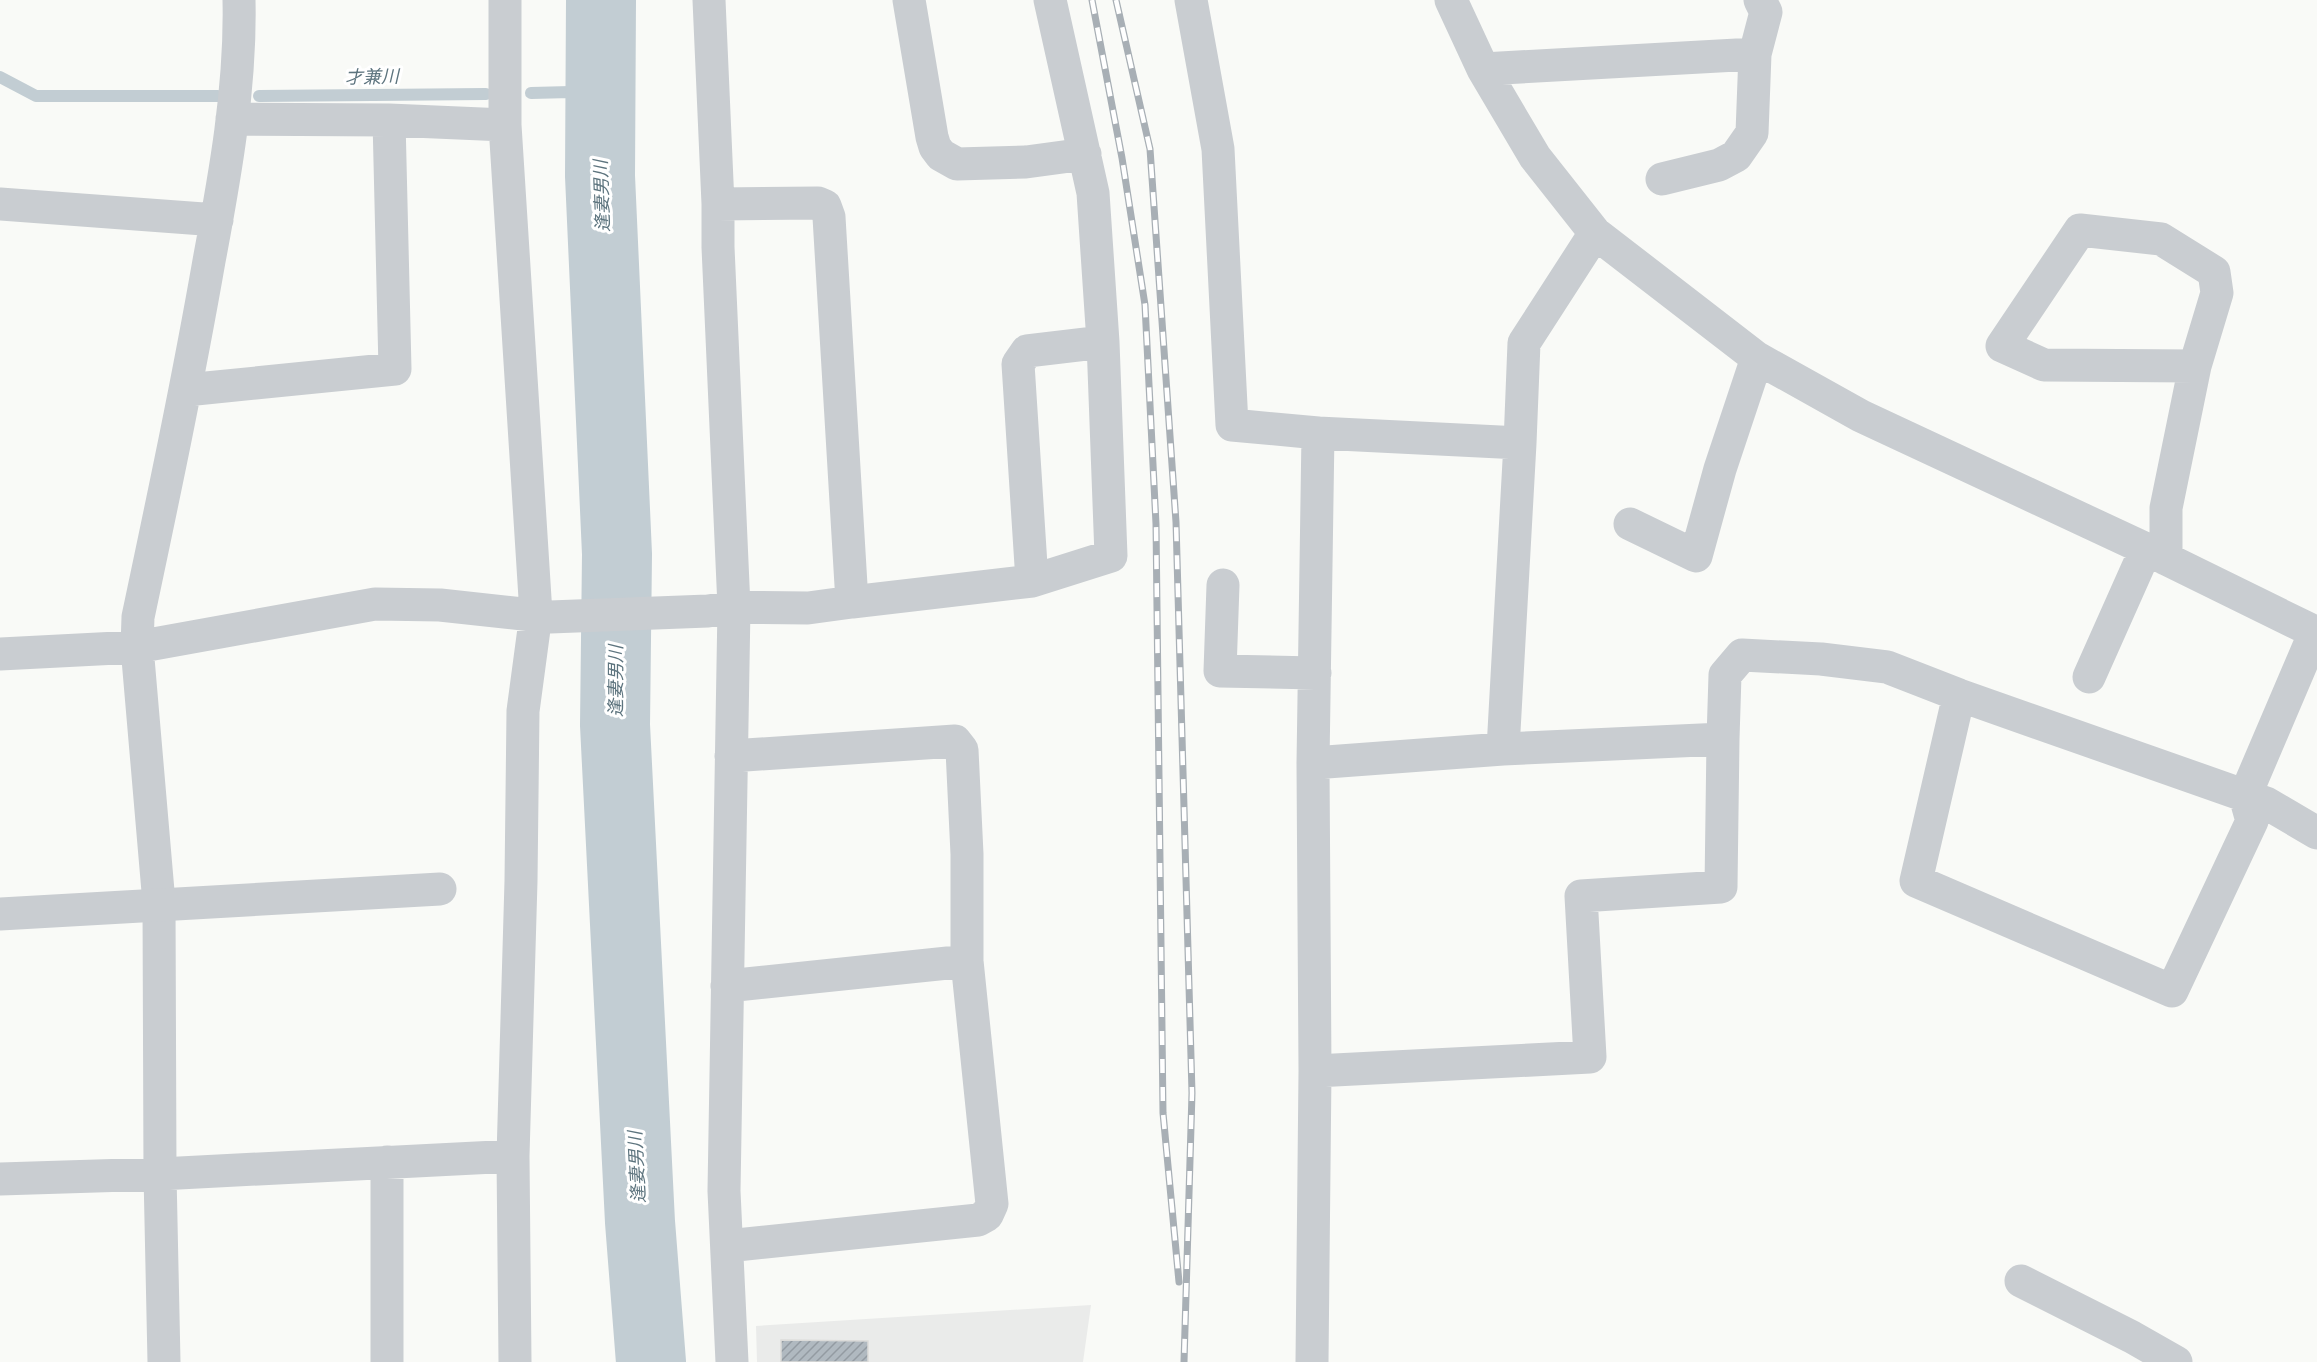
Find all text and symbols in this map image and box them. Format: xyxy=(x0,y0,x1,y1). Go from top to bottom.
water label: 才兼川 xyxy=(345,65,401,87)
water label: 逢妻男川 xyxy=(590,158,613,232)
water label: 逢妻男川 xyxy=(605,643,626,717)
water label: 逢妻男川 xyxy=(624,1129,649,1204)

